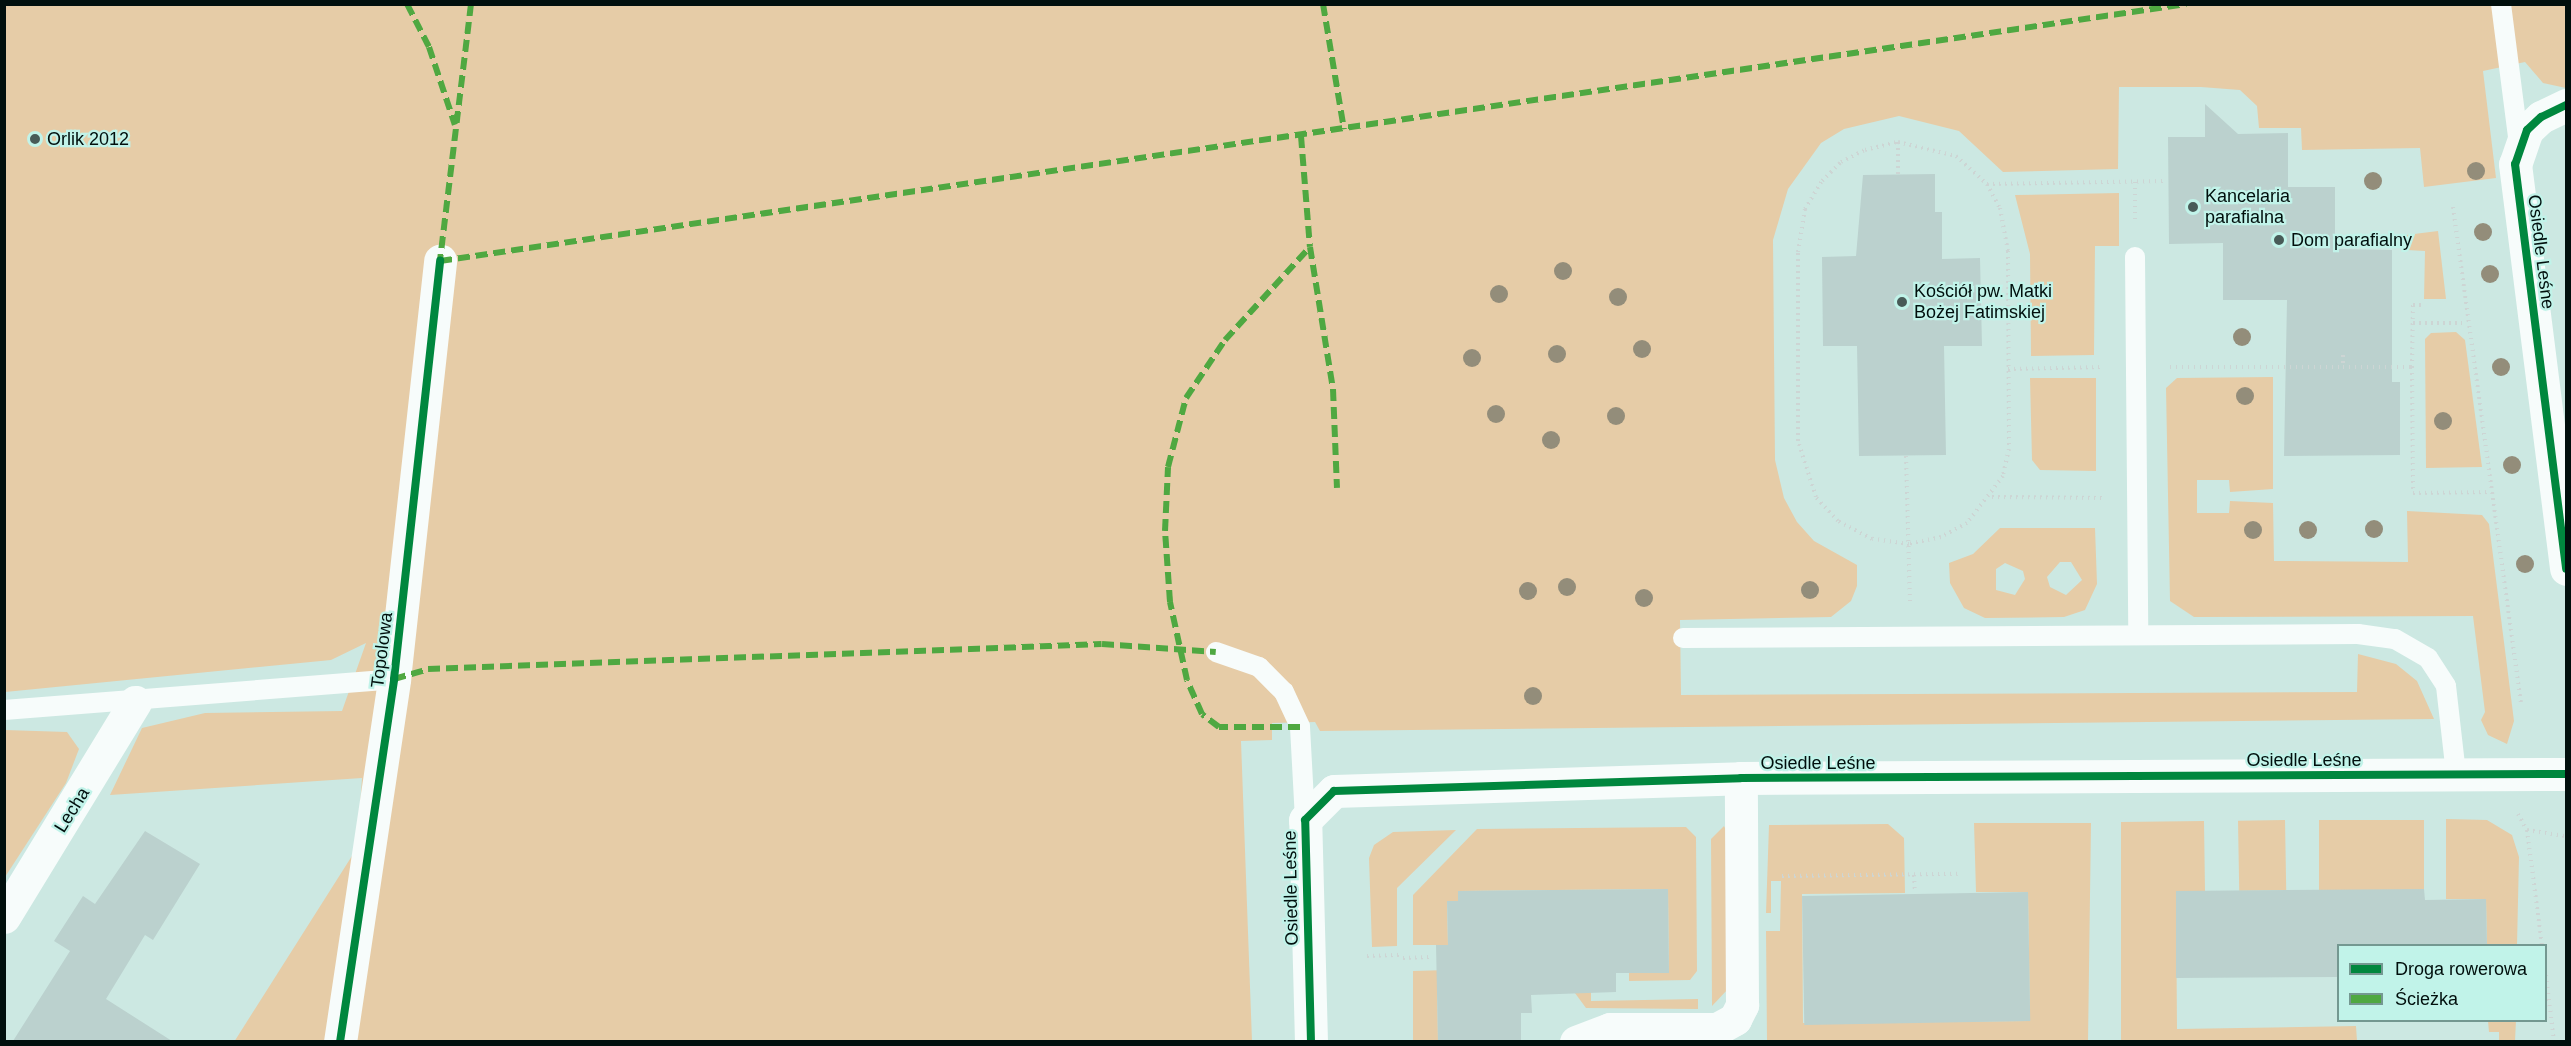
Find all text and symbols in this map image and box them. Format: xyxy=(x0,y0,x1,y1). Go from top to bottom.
place label: Orlik 2012 xyxy=(47,128,129,150)
marker: Orlik 2012 xyxy=(28,132,42,146)
place label: Kancelaria parafialna xyxy=(2205,186,2290,228)
street label: Osiedle Leśne xyxy=(2523,194,2559,310)
marker: Kancelaria parafialna xyxy=(2186,200,2200,214)
place label: Dom parafialny xyxy=(2291,229,2412,251)
marker: Dom parafialny xyxy=(2272,233,2286,247)
place label: Kościół pw. Matki Bożej Fatimskiej xyxy=(1914,281,2052,324)
marker: Kościół pw. Matki Bożej Fatimskiej xyxy=(1895,295,1909,309)
street label: Topolowa xyxy=(367,611,397,689)
street label: Osiedle Leśne xyxy=(2246,749,2362,771)
street label: Osiedle Leśne xyxy=(1760,752,1876,774)
street label: Lecha xyxy=(50,783,94,837)
street label: Osiedle Leśne xyxy=(1279,830,1303,946)
legend xyxy=(2337,944,2547,1022)
text: Droga rowerowa xyxy=(2395,959,2527,979)
text: Ścieżka xyxy=(2395,989,2458,1009)

